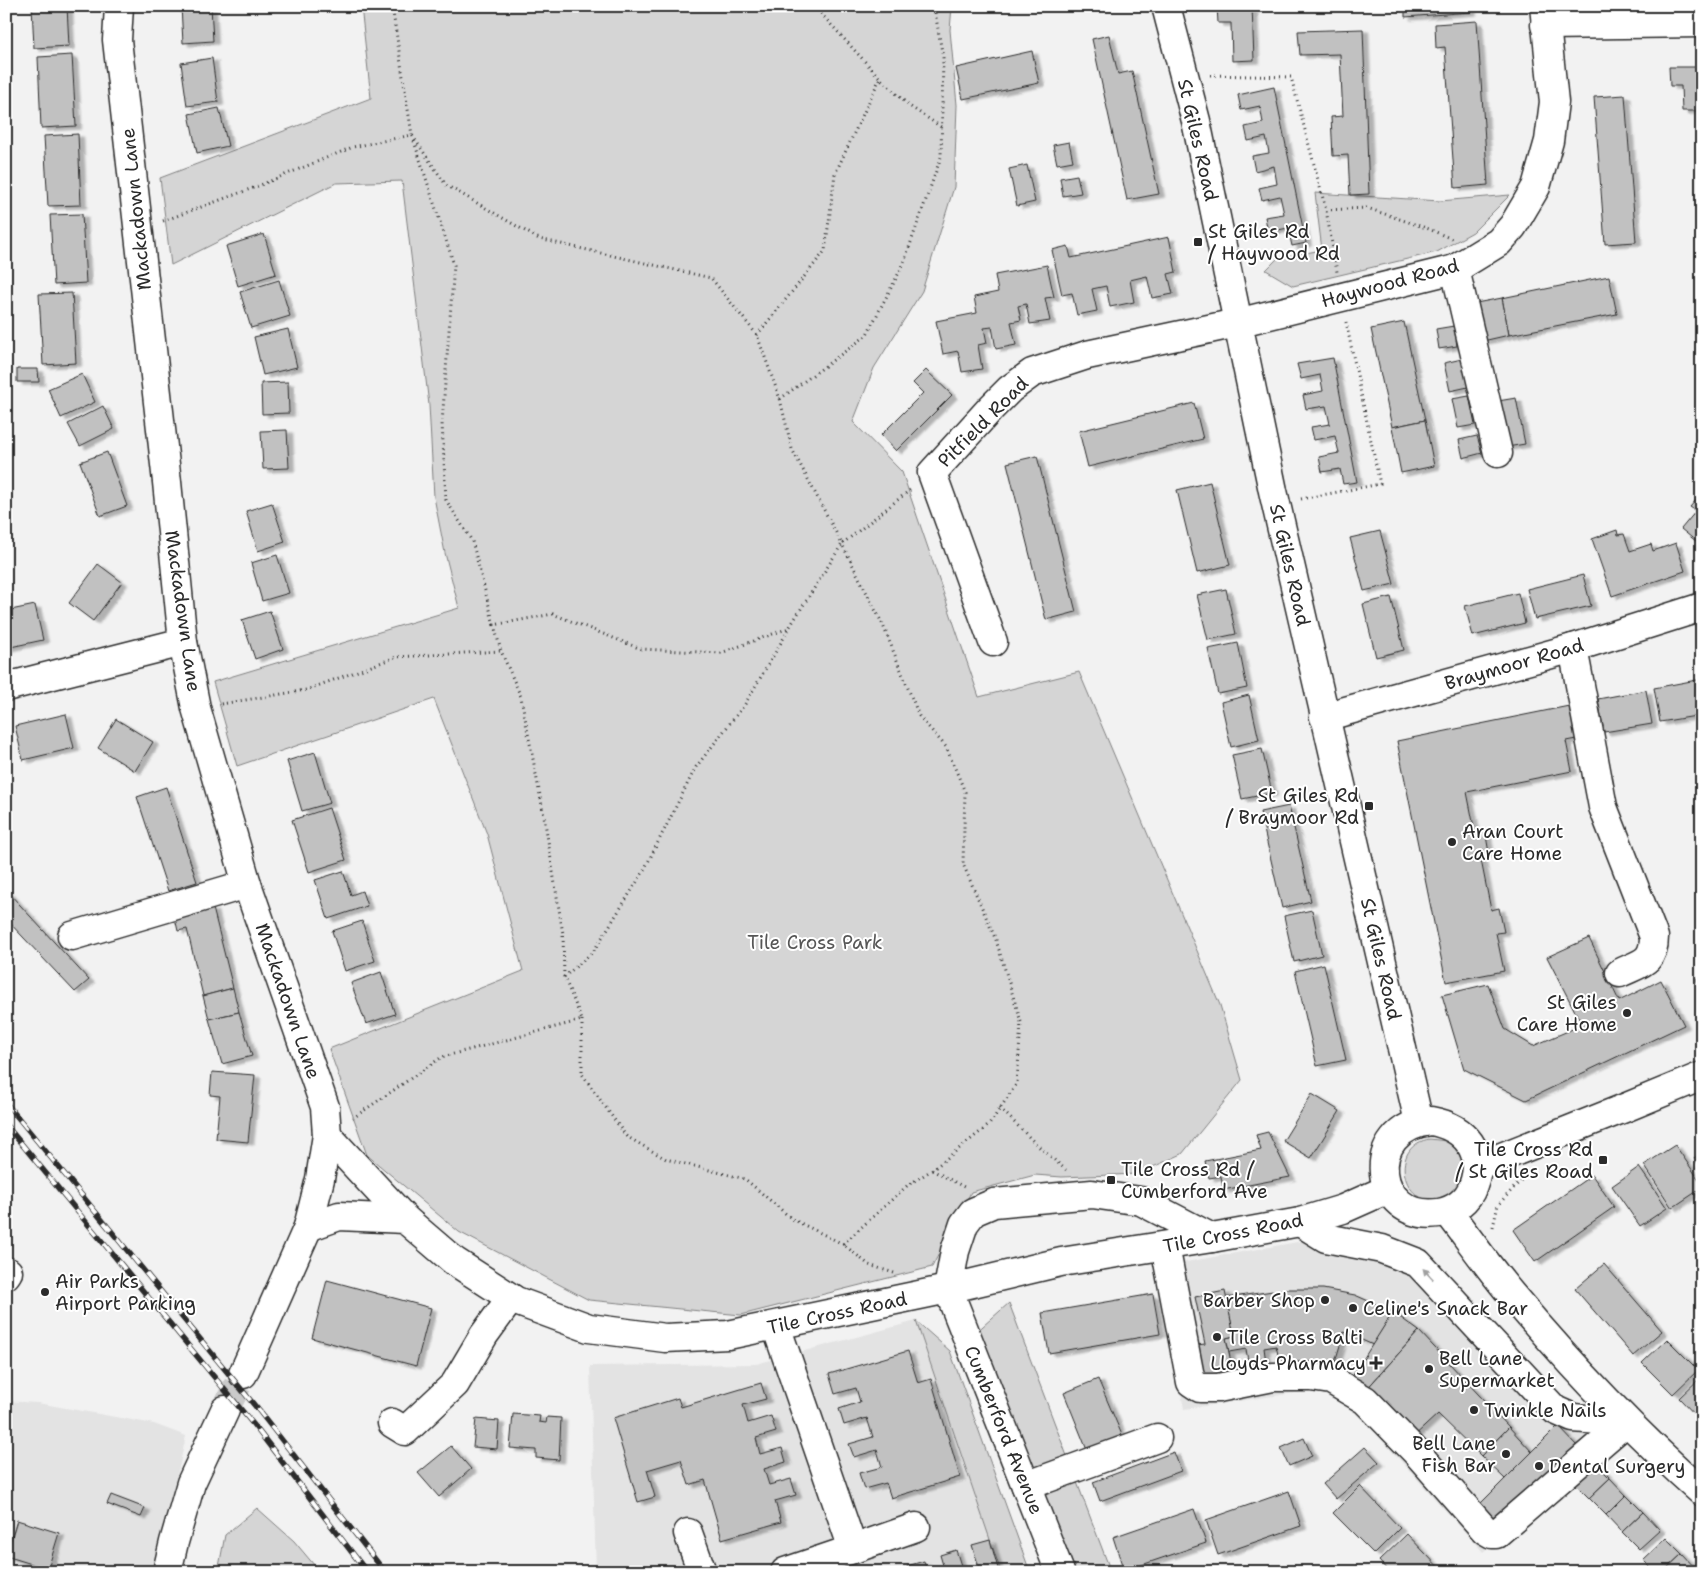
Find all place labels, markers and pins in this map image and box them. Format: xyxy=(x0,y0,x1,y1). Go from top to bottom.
place label: St Giles Rd / Haywood Rd xyxy=(1208,219,1340,266)
marker: St Giles Rd / Haywood Rd xyxy=(1192,236,1204,248)
place label: St Giles Rd / Braymoor Rd xyxy=(1225,783,1359,830)
marker: St Giles Rd / Braymoor Rd xyxy=(1363,800,1375,812)
place label: Aran Court Care Home xyxy=(1462,819,1563,866)
marker: Aran Court Care Home xyxy=(1446,836,1458,848)
place label: St Giles Care Home xyxy=(1517,990,1617,1037)
marker: St Giles Care Home xyxy=(1621,1007,1633,1019)
place label: Tile Cross Rd / St Giles Road xyxy=(1455,1137,1593,1184)
marker: Tile Cross Rd / St Giles Road xyxy=(1597,1154,1609,1166)
place label: Tile Cross Rd / Cumberford Ave xyxy=(1121,1157,1268,1204)
marker: Tile Cross Rd / Cumberford Ave xyxy=(1105,1174,1117,1186)
place label: Air Parks Airport Parking xyxy=(55,1269,196,1316)
marker: Air Parks Airport Parking xyxy=(39,1286,51,1298)
place label: Barber Shop xyxy=(1203,1288,1315,1313)
marker: Barber Shop xyxy=(1319,1294,1331,1306)
place label: Celine's Snack Bar xyxy=(1363,1296,1528,1321)
marker: Celine's Snack Bar xyxy=(1347,1302,1359,1314)
place label: Tile Cross Balti xyxy=(1227,1325,1363,1350)
marker: Tile Cross Balti xyxy=(1211,1331,1223,1343)
place label: Bell Lane Supermarket xyxy=(1439,1346,1555,1393)
place label: Lloyds Pharmacy xyxy=(1210,1351,1366,1376)
marker: Lloyds Pharmacy xyxy=(1370,1357,1382,1369)
marker: Bell Lane Supermarket xyxy=(1423,1363,1435,1375)
place label: Twinkle Nails xyxy=(1484,1398,1607,1423)
marker: Twinkle Nails xyxy=(1468,1404,1480,1416)
place label: Bell Lane Fish Bar xyxy=(1412,1431,1496,1478)
marker: Bell Lane Fish Bar xyxy=(1500,1448,1512,1460)
place label: Dental Surgery xyxy=(1549,1454,1686,1479)
marker: Dental Surgery xyxy=(1533,1460,1545,1472)

